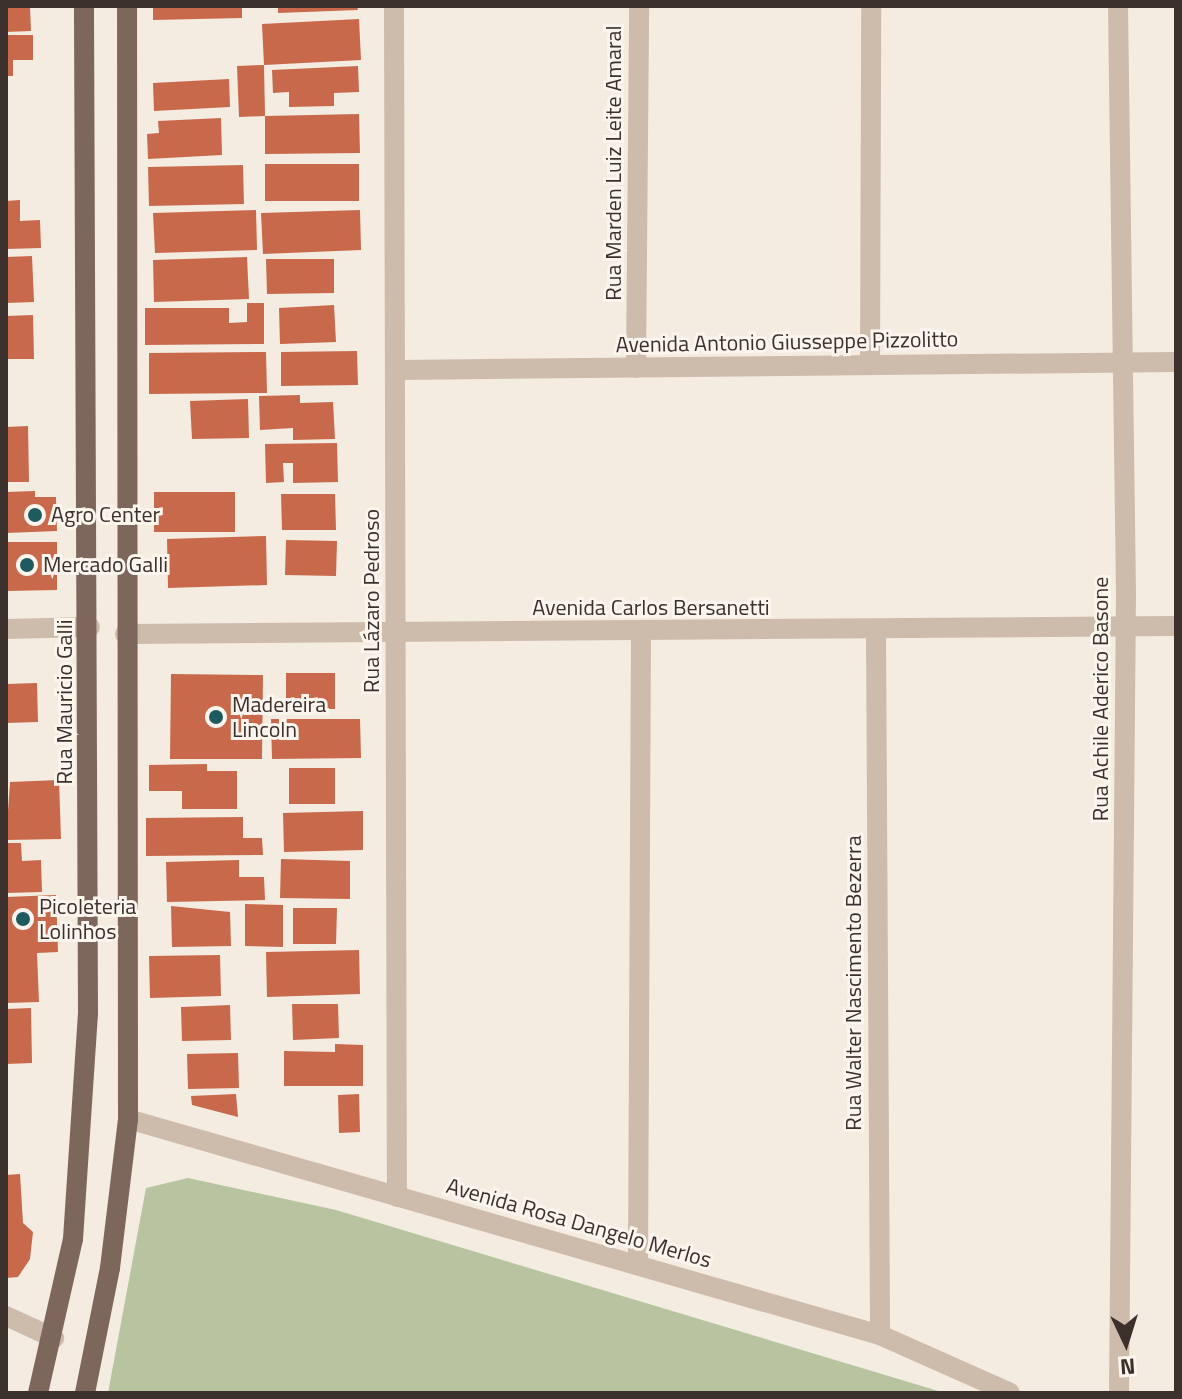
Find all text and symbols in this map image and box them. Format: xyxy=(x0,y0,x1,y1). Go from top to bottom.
street label: Rua Marden Luiz Leite Amaral xyxy=(601,25,627,301)
street label: Avenida Antonio Giusseppe Pizzolitto xyxy=(615,326,959,358)
place label: Agro Center xyxy=(51,502,160,528)
marker: Agro Center xyxy=(26,506,44,524)
street label: Rua Lázaro Pedroso xyxy=(359,509,385,693)
place label: Mercado Galli xyxy=(43,552,168,578)
marker: Mercado Galli xyxy=(18,556,36,574)
street label: Rua Achile Aderico Basone xyxy=(1088,577,1114,821)
street label: Avenida Carlos Bersanetti xyxy=(532,595,770,621)
street label: Rua Mauricio Galli xyxy=(52,619,78,785)
place label: Madereira Lincoln xyxy=(232,691,326,742)
marker: Madereira Lincoln xyxy=(207,708,225,726)
street label: Rua Walter Nascimento Bezerra xyxy=(841,835,867,1131)
place label: Picoleteria Lolinhos xyxy=(39,893,136,944)
marker: Picoleteria Lolinhos xyxy=(14,910,32,928)
street label: Avenida Rosa Dangelo Merlos xyxy=(443,1172,715,1274)
north arrow xyxy=(1086,1303,1166,1383)
text: N xyxy=(1119,1349,1136,1384)

